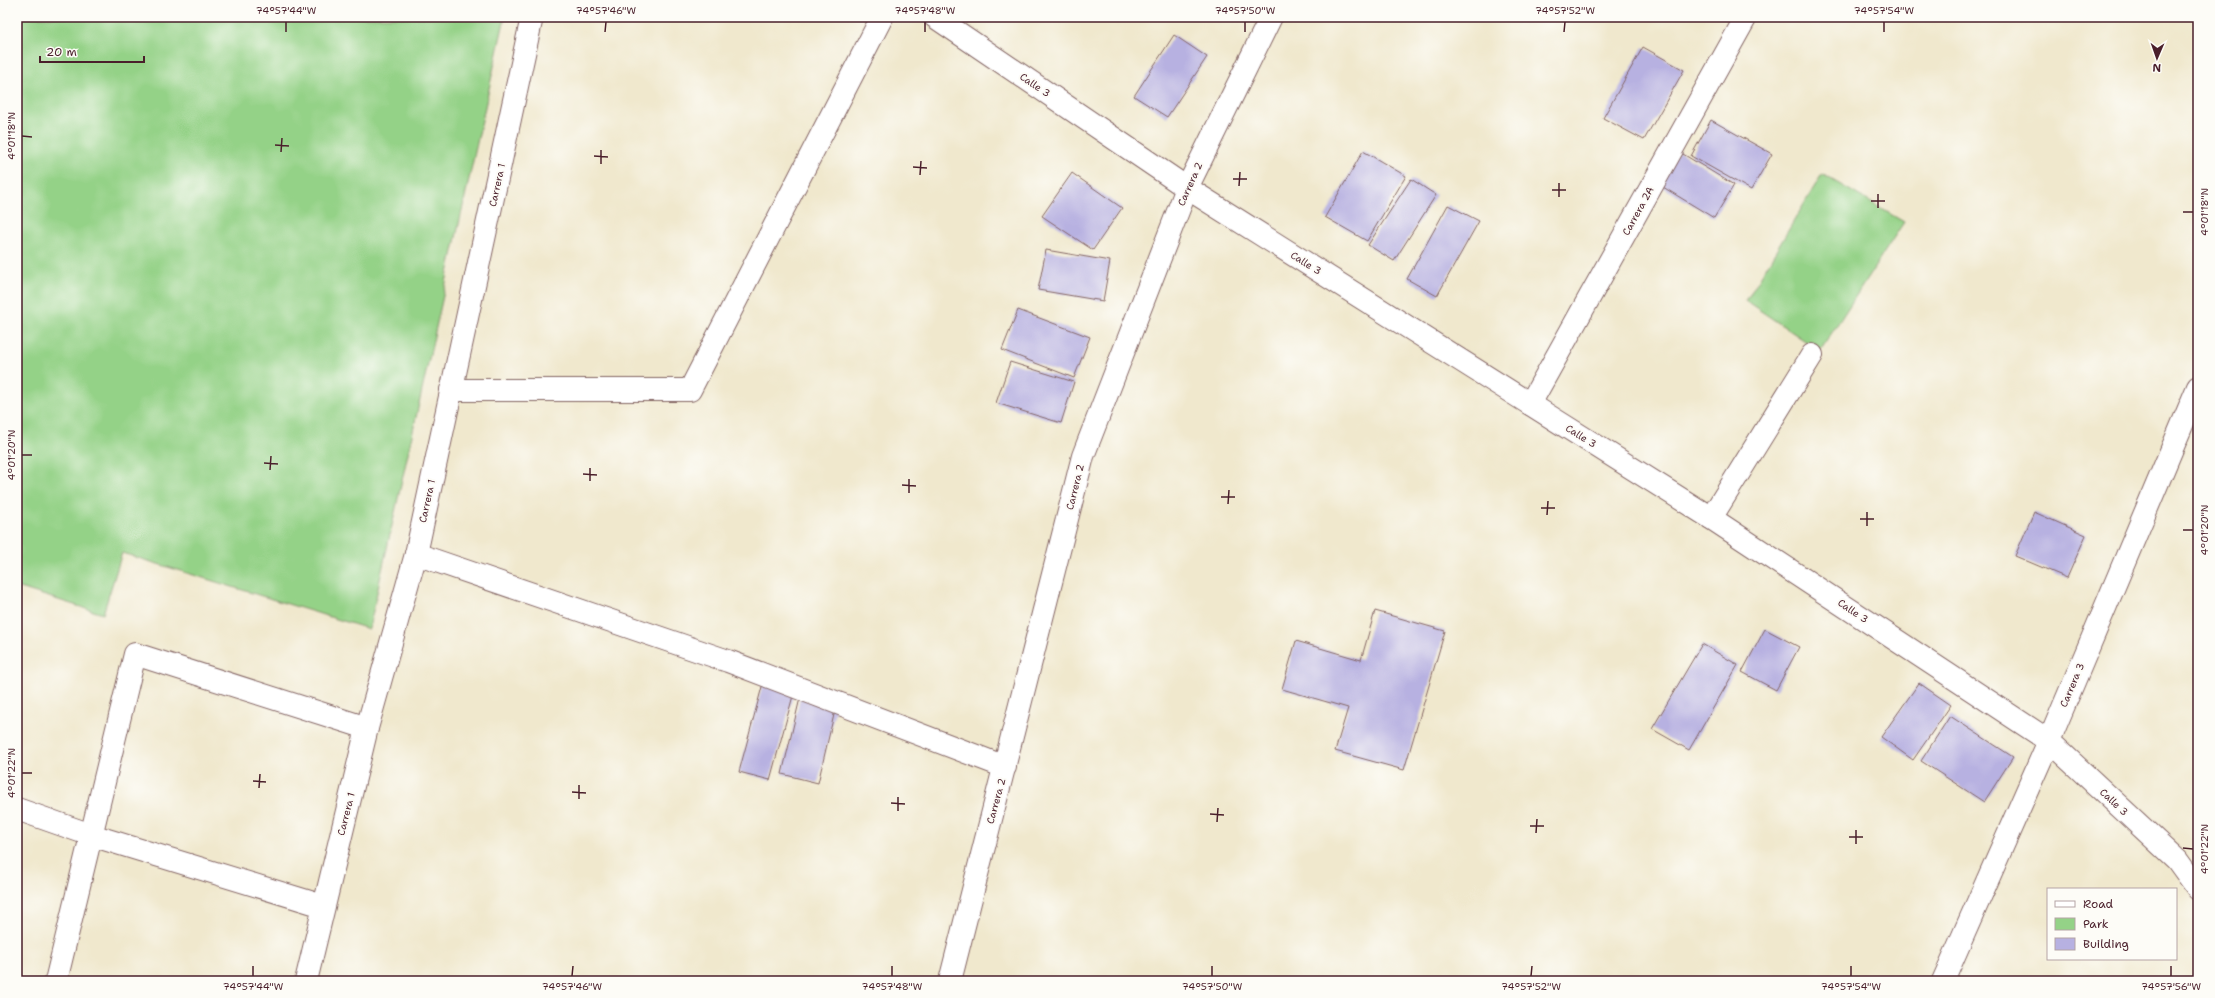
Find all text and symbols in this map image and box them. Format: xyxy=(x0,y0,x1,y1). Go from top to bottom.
text: 74°57'44"W xyxy=(256,4,317,17)
text: 74°57'46"W xyxy=(576,4,637,17)
text: 74°57'48"W xyxy=(895,4,956,17)
text: 74°57'50"W xyxy=(1215,4,1276,17)
text: 74°57'52"W xyxy=(1535,4,1595,17)
text: 74°57'54"W xyxy=(1854,4,1915,17)
scale bar xyxy=(40,38,144,64)
north arrow xyxy=(2137,38,2177,78)
text: 20 m xyxy=(46,44,77,60)
text: N xyxy=(2152,60,2161,75)
street label: Calle 3 xyxy=(1017,70,1053,100)
text: 4°01'18"N xyxy=(5,112,18,160)
street label: Carrera 2 xyxy=(1175,160,1205,208)
street label: Carrera 1 xyxy=(486,162,508,208)
street label: Carrera 2A xyxy=(1619,184,1657,238)
text: 4°01'18"N xyxy=(2198,188,2211,236)
street label: Calle 3 xyxy=(1288,248,1324,278)
street label: Calle 3 xyxy=(1563,421,1599,451)
text: 4°01'20"N xyxy=(5,430,18,480)
street label: Carrera 2 xyxy=(1063,463,1087,511)
street label: Carrera 1 xyxy=(416,478,438,524)
text: 4°01'20"N xyxy=(2198,505,2211,555)
street label: Calle 3 xyxy=(1835,596,1871,626)
street label: Carrera 3 xyxy=(2057,661,2087,709)
text: 4°01'22"N xyxy=(5,748,18,798)
street label: Carrera 2 xyxy=(984,777,1008,825)
street label: Calle 3 xyxy=(2097,786,2131,818)
street label: Carrera 1 xyxy=(334,791,358,837)
text: 4°01'22"N xyxy=(2198,824,2211,874)
legend xyxy=(2047,888,2177,960)
text: Road xyxy=(2083,896,2114,912)
text: Park xyxy=(2083,916,2109,932)
text: Building xyxy=(2083,936,2129,952)
text: 74°57'44"W xyxy=(223,980,284,993)
text: 74°57'46"W xyxy=(542,980,603,993)
text: 74°57'48"W xyxy=(862,980,923,993)
text: 74°57'50"W xyxy=(1182,980,1243,993)
text: 74°57'52"W xyxy=(1501,980,1561,993)
text: 74°57'54"W xyxy=(1821,980,1882,993)
text: 74°57'56"W xyxy=(2141,980,2201,993)

